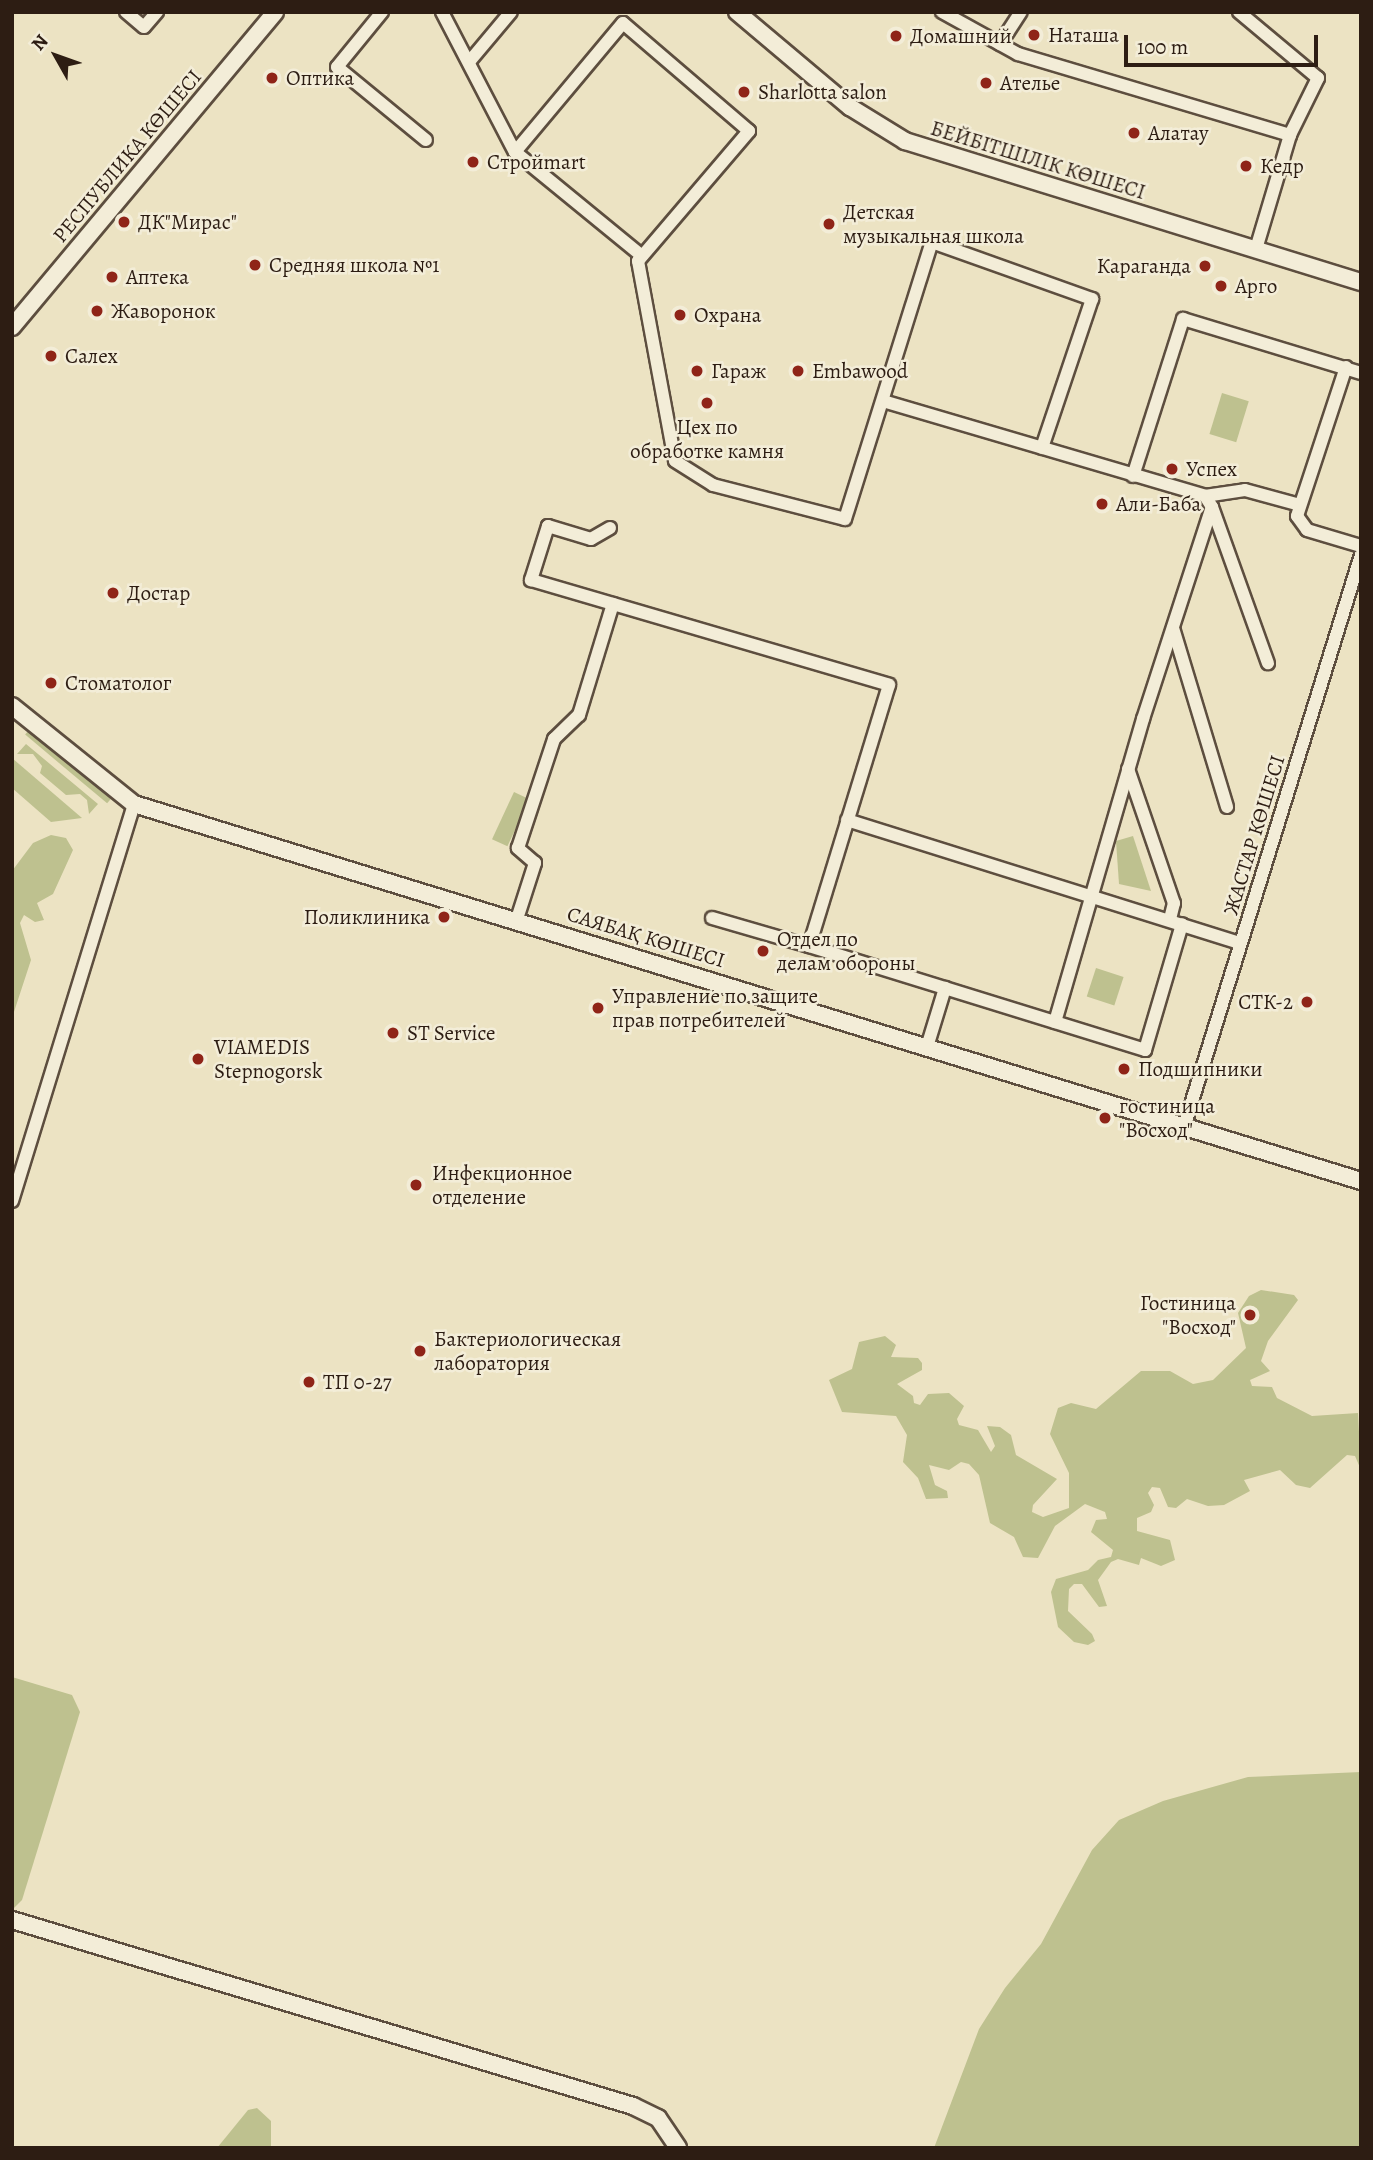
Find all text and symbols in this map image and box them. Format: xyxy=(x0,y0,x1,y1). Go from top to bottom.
north arrow xyxy=(21,21,91,91)
scale bar xyxy=(1128,21,1322,65)
place label: Наташа xyxy=(1048,22,1119,48)
place label: Домашний xyxy=(910,23,1012,49)
marker: Наташа xyxy=(1026,27,1042,43)
marker: Домашний xyxy=(888,28,904,44)
text: N xyxy=(26,29,54,56)
text: 100 m xyxy=(1137,33,1188,61)
street label: РЕСПУБЛИКА КӨШЕСІ xyxy=(47,64,207,248)
place label: Оптика xyxy=(286,65,354,91)
marker: Оптика xyxy=(264,70,280,86)
place label: Ателье xyxy=(1000,70,1060,96)
marker: Ателье xyxy=(978,75,994,91)
place label: Sharlotta salon xyxy=(758,79,887,105)
marker: Sharlotta salon xyxy=(736,84,752,100)
street label: БЕЙБІТШІЛІК КӨШЕСІ xyxy=(928,115,1148,205)
place label: Алатау xyxy=(1148,120,1209,146)
marker: Алатау xyxy=(1126,125,1142,141)
place label: Стройmart xyxy=(487,149,586,175)
place label: Кедр xyxy=(1260,153,1304,179)
marker: Стройmart xyxy=(465,154,481,170)
marker: Кедр xyxy=(1238,158,1254,174)
place label: Детская музыкальная школа xyxy=(843,199,1024,249)
place label: ДК"Мирас" xyxy=(138,209,237,235)
marker: ДК"Мирас" xyxy=(116,214,132,230)
marker: Детская музыкальная школа xyxy=(821,216,837,232)
place label: Средняя школа №1 xyxy=(269,252,439,278)
place label: Караганда xyxy=(1097,253,1191,279)
marker: Средняя школа №1 xyxy=(247,257,263,273)
marker: Караганда xyxy=(1197,258,1213,274)
place label: Аптека xyxy=(126,264,189,290)
marker: Аптека xyxy=(104,269,120,285)
place label: Арго xyxy=(1235,273,1277,299)
marker: Арго xyxy=(1213,278,1229,294)
place label: Жаворонок xyxy=(111,298,216,324)
place label: Охрана xyxy=(694,302,761,328)
marker: Жаворонок xyxy=(89,303,105,319)
marker: Охрана xyxy=(672,307,688,323)
place label: Салех xyxy=(65,343,118,369)
marker: Салех xyxy=(43,348,59,364)
place label: Гараж xyxy=(711,358,766,384)
place label: Embawood xyxy=(812,358,908,384)
marker: Гараж xyxy=(689,363,705,379)
marker: Embawood xyxy=(790,363,806,379)
marker: Цех по обработке камня xyxy=(699,395,715,411)
place label: Цех по обработке камня xyxy=(630,414,784,464)
place label: Успех xyxy=(1186,456,1237,482)
marker: Успех xyxy=(1164,461,1180,477)
place label: Али-Баба xyxy=(1116,491,1201,517)
marker: Али-Баба xyxy=(1094,496,1110,512)
place label: Достар xyxy=(127,580,190,606)
marker: Достар xyxy=(105,585,121,601)
place label: Стоматолог xyxy=(65,670,172,696)
marker: Стоматолог xyxy=(43,675,59,691)
street label: ЖАСТАР КӨШЕСІ xyxy=(1218,752,1290,918)
street label: САЯБАҚ КӨШЕСІ xyxy=(564,901,728,973)
place label: Поликлиника xyxy=(304,904,430,930)
marker: Поликлиника xyxy=(436,909,452,925)
place label: Отдел по делам обороны xyxy=(777,926,915,976)
marker: Отдел по делам обороны xyxy=(755,943,771,959)
place label: Управление по защите прав потребителей xyxy=(612,983,818,1033)
place label: СТК-2 xyxy=(1238,989,1293,1015)
marker: СТК-2 xyxy=(1299,994,1315,1010)
marker: Управление по защите прав потребителей xyxy=(590,1000,606,1016)
place label: ST Service xyxy=(407,1020,495,1046)
marker: ST Service xyxy=(385,1025,401,1041)
place label: VIAMEDIS Stepnogorsk xyxy=(214,1034,322,1084)
marker: VIAMEDIS Stepnogorsk xyxy=(188,1049,208,1069)
place label: Подшипники xyxy=(1138,1056,1263,1082)
marker: Подшипники xyxy=(1116,1061,1132,1077)
place label: гостиница "Восход" xyxy=(1119,1093,1215,1143)
marker: гостиница "Восход" xyxy=(1097,1110,1113,1126)
place label: Инфекционное отделение xyxy=(432,1160,572,1210)
marker: Инфекционное отделение xyxy=(406,1175,426,1195)
place label: Гостиница "Восход" xyxy=(1140,1290,1236,1340)
marker: Гостиница "Восход" xyxy=(1242,1307,1258,1323)
place label: Бактериологическая лаборатория xyxy=(434,1326,621,1376)
marker: Бактериологическая лаборатория xyxy=(412,1343,428,1359)
place label: ТП 0-27 xyxy=(323,1369,392,1395)
marker: ТП 0-27 xyxy=(301,1374,317,1390)

